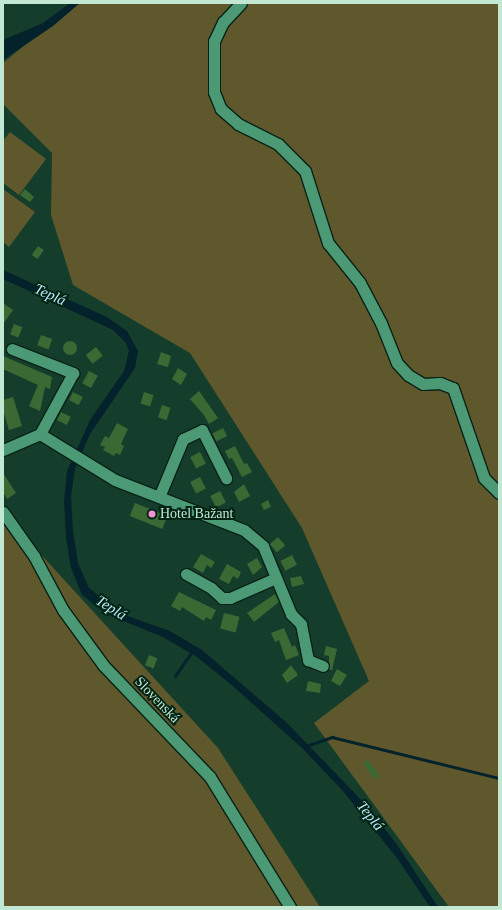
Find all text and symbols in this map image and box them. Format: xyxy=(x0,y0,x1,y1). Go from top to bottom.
water label: Teplá xyxy=(31,280,69,310)
place label: Hotel Bažant xyxy=(160,506,233,522)
marker: Hotel Bažant xyxy=(147,509,157,519)
water label: Teplá xyxy=(92,592,130,624)
street label: Slovenská xyxy=(131,673,183,727)
water label: Teplá xyxy=(353,798,387,834)

